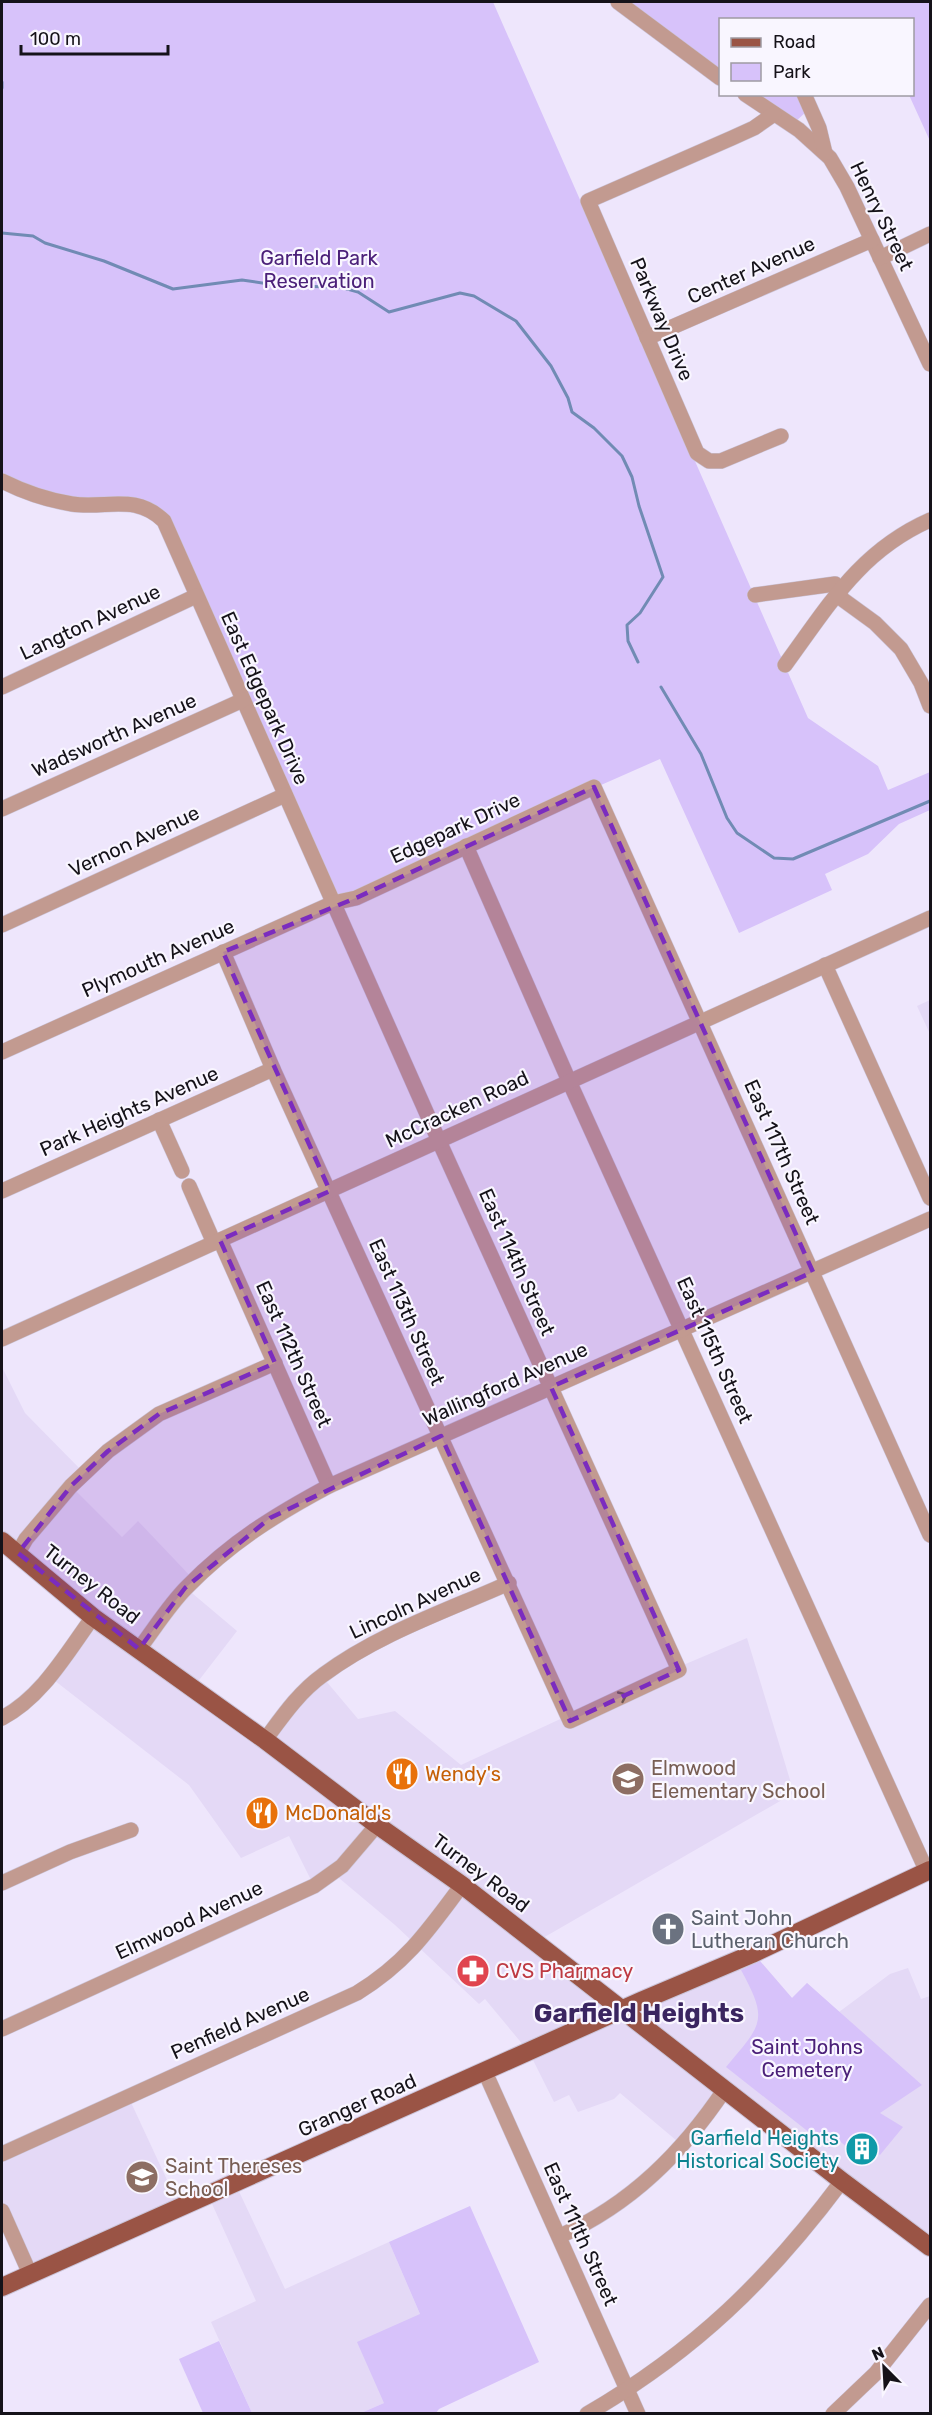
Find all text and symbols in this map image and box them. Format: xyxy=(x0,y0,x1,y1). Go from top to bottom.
scale bar xyxy=(21,18,168,56)
legend xyxy=(719,18,914,96)
text: 100 m xyxy=(30,28,81,50)
text: Road xyxy=(773,31,816,53)
text: Park xyxy=(773,61,811,83)
street label: Henry Street xyxy=(845,158,919,275)
street label: Center Avenue xyxy=(683,231,819,309)
park label: Garfield Park Reservation xyxy=(260,246,379,293)
street label: Parkway Drive xyxy=(625,254,699,384)
street label: Langton Avenue xyxy=(16,579,164,665)
street label: East Edgepark Drive xyxy=(216,608,314,788)
street label: Wadsworth Avenue xyxy=(28,688,200,782)
street label: Edgepark Drive xyxy=(386,787,524,869)
street label: Vernon Avenue xyxy=(65,800,203,882)
street label: Plymouth Avenue xyxy=(78,914,238,1002)
street label: Park Heights Avenue xyxy=(36,1061,222,1161)
street label: McCracken Road xyxy=(382,1065,532,1153)
street label: East 117th Street xyxy=(739,1076,825,1228)
street label: East 114th Street xyxy=(474,1185,560,1339)
street label: East 113th Street xyxy=(364,1235,450,1389)
street label: East 115th Street xyxy=(672,1273,758,1427)
street label: East 112th Street xyxy=(251,1277,337,1431)
street label: Wallingford Avenue xyxy=(419,1337,591,1431)
street label: Turney Road xyxy=(39,1539,145,1629)
street label: Lincoln Avenue xyxy=(346,1562,484,1644)
one-way arrow xyxy=(617,1692,628,1704)
restaurant icon: Wendy's xyxy=(384,1756,420,1792)
place label: Elmwood Elementary School xyxy=(651,1756,826,1803)
school or university icon: Elmwood Elementary School xyxy=(610,1761,646,1797)
place label: Wendy's xyxy=(425,1762,501,1786)
restaurant icon: McDonald's xyxy=(244,1795,280,1831)
place label: McDonald's xyxy=(285,1801,391,1825)
street label: Turney Road xyxy=(428,1829,534,1917)
street label: Elmwood Avenue xyxy=(112,1875,266,1965)
place label: Saint John Lutheran Church xyxy=(691,1906,849,1953)
church icon: Saint John Lutheran Church xyxy=(650,1911,686,1947)
pharmacy icon: CVS Pharmacy xyxy=(455,1953,491,1989)
place label: CVS Pharmacy xyxy=(496,1959,633,1983)
street label: Penfield Avenue xyxy=(167,1982,313,2064)
district label: Garfield Heights xyxy=(534,1998,744,2029)
park label: Saint Johns Cemetery xyxy=(751,2035,863,2082)
street label: Granger Road xyxy=(294,2068,420,2142)
place label: Garfield Heights Historical Society xyxy=(676,2126,839,2173)
building icon: Garfield Heights Historical Society xyxy=(844,2131,880,2167)
place label: Saint Thereses School xyxy=(165,2154,302,2201)
school or university icon: Saint Thereses School xyxy=(124,2159,160,2195)
street label: East 111th Street xyxy=(539,2159,623,2310)
north arrow xyxy=(854,2337,914,2397)
text: N xyxy=(869,2343,887,2365)

